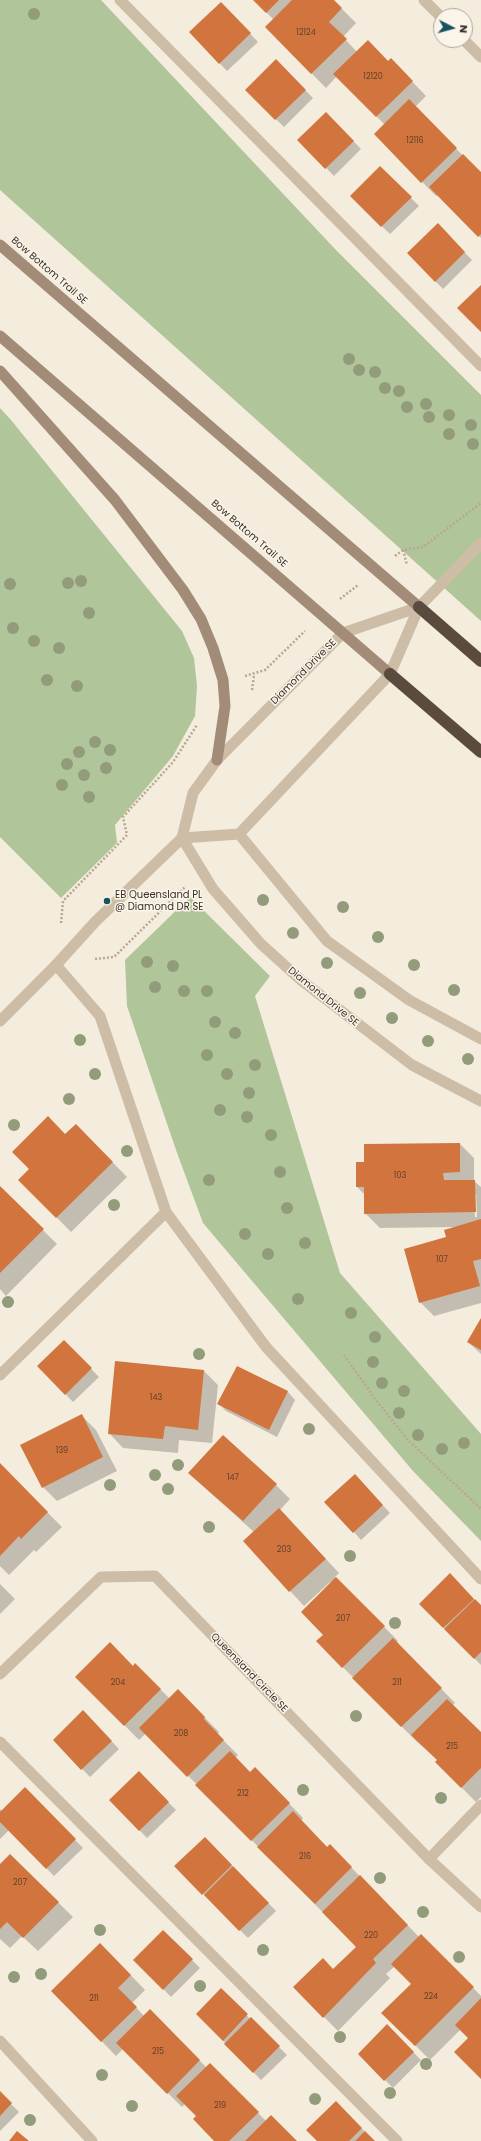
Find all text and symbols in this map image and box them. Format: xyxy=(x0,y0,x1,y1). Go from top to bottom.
north arrow xyxy=(433,8,473,48)
text: N xyxy=(456,24,472,34)
house number: 12124 xyxy=(296,28,316,38)
house number: 12120 xyxy=(363,72,383,82)
house number: 12116 xyxy=(406,136,424,146)
street label: Bow Bottom Trail SE xyxy=(8,235,90,307)
street label: Bow Bottom Trail SE xyxy=(208,498,290,570)
street label: Diamond Drive SE xyxy=(269,637,339,707)
place label: EB Queensland PL @ Diamond DR SE xyxy=(115,889,203,912)
marker: EB Queensland PL @ Diamond DR SE xyxy=(102,896,112,906)
street label: Diamond Drive SE xyxy=(285,965,361,1029)
house number: 103 xyxy=(394,1171,406,1181)
house number: 107 xyxy=(436,1255,448,1265)
house number: 143 xyxy=(150,1393,162,1403)
house number: 139 xyxy=(56,1446,68,1456)
house number: 147 xyxy=(227,1473,239,1483)
house number: 203 xyxy=(277,1545,291,1555)
house number: 207 xyxy=(336,1614,350,1624)
street label: Queensland Circle SE xyxy=(208,1631,290,1715)
house number: 204 xyxy=(111,1678,125,1688)
house number: 211 xyxy=(392,1678,402,1688)
house number: 208 xyxy=(174,1729,188,1739)
house number: 215 xyxy=(446,1742,458,1752)
house number: 212 xyxy=(237,1789,249,1799)
house number: 216 xyxy=(299,1852,311,1862)
house number: 207 xyxy=(13,1878,27,1888)
house number: 220 xyxy=(364,1931,378,1941)
house number: 224 xyxy=(424,1992,438,2002)
house number: 211 xyxy=(89,1994,99,2004)
house number: 215 xyxy=(152,2047,164,2057)
house number: 219 xyxy=(214,2101,226,2111)

